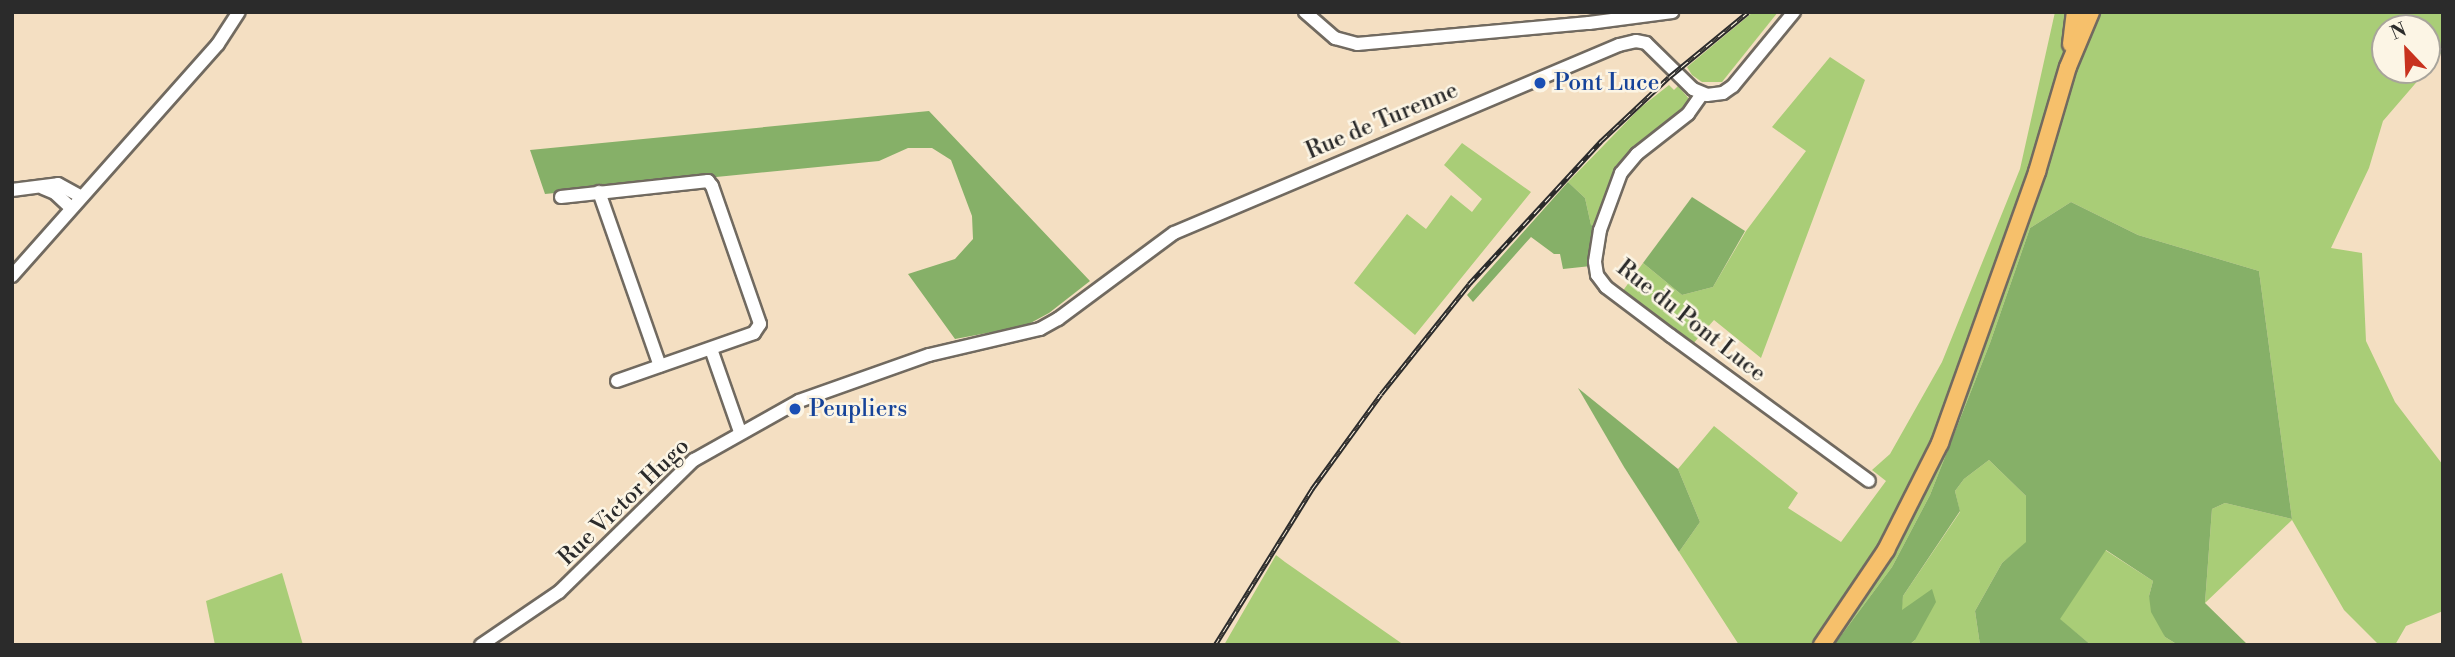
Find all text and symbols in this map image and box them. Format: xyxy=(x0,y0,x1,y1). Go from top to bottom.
north arrow xyxy=(2371,14,2441,84)
text: N xyxy=(2387,18,2410,45)
place label: Pont Luce xyxy=(1554,69,1659,97)
marker: Pont Luce xyxy=(1532,75,1548,91)
street label: Rue de Turenne xyxy=(1302,77,1462,165)
street label: Rue du Pont Luce xyxy=(1611,254,1771,388)
place label: Peupliers xyxy=(809,395,907,423)
marker: Peupliers xyxy=(787,401,803,417)
street label: Rue Victor Hugo xyxy=(553,432,695,572)

